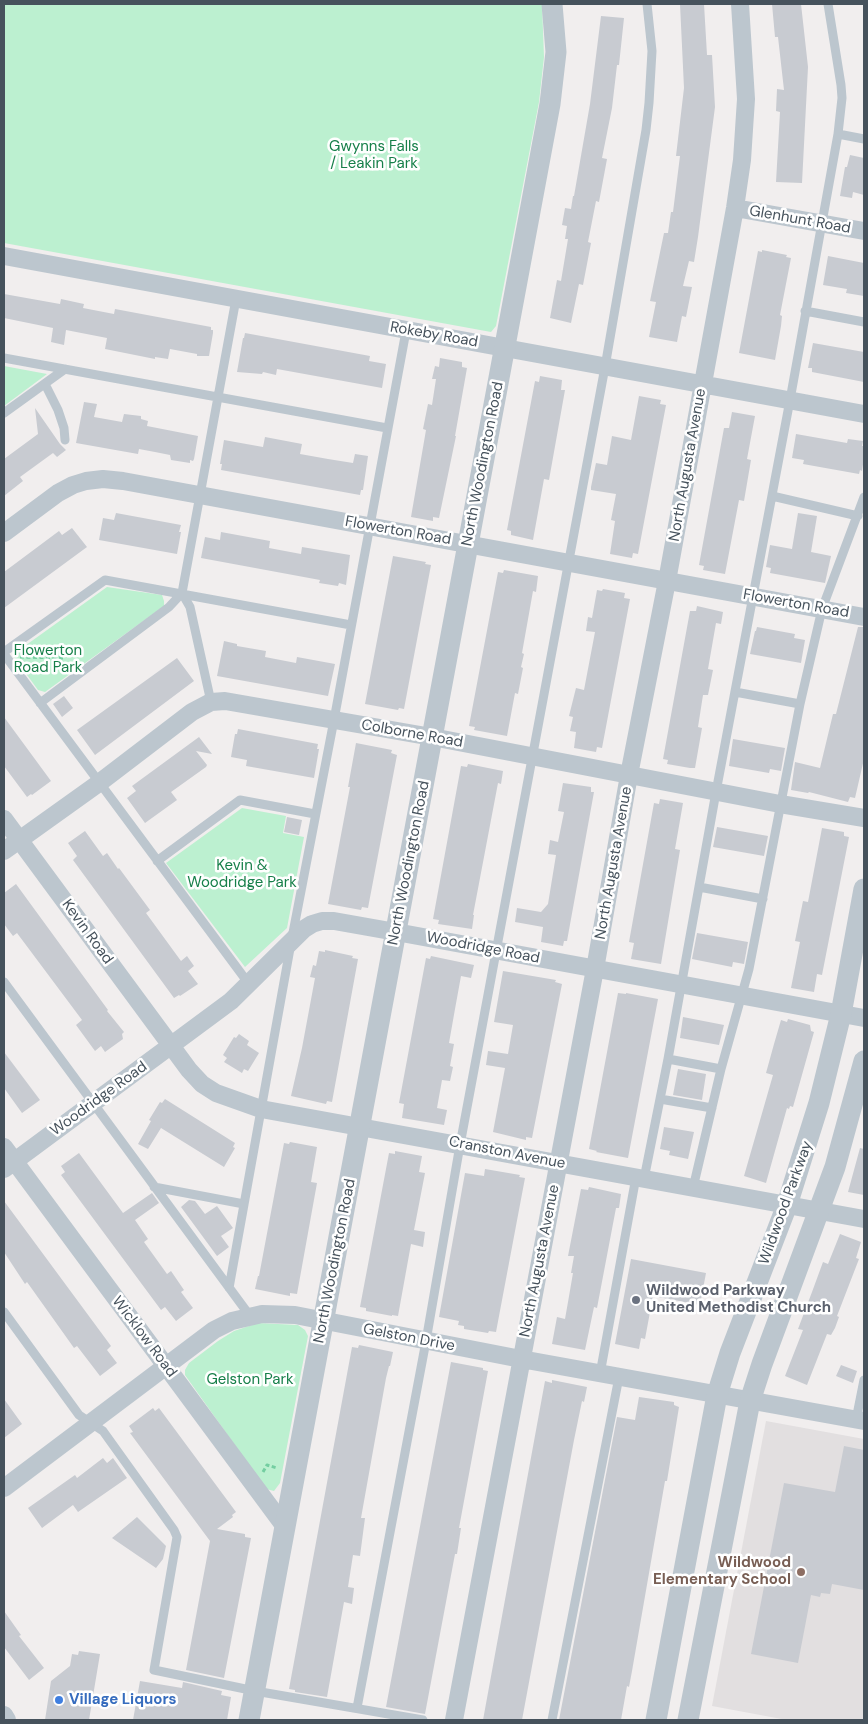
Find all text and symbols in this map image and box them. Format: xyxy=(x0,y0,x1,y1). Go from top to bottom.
park label: Gwynns Falls / Leakin Park xyxy=(329,138,419,173)
street label: Glenhunt Road xyxy=(748,202,852,238)
street label: Rokeby Road xyxy=(389,318,479,352)
street label: North Woodington Road xyxy=(458,380,508,548)
street label: North Augusta Avenue xyxy=(666,387,710,543)
street label: Flowerton Road xyxy=(344,513,452,549)
street label: Flowerton Road xyxy=(742,586,850,622)
park label: Flowerton Road Park xyxy=(14,642,82,677)
street label: Colborne Road xyxy=(360,716,464,752)
street label: North Woodington Road xyxy=(384,779,434,947)
street label: North Augusta Avenue xyxy=(592,785,636,941)
park label: Kevin & Woodridge Park xyxy=(187,857,297,892)
street label: Kevin Road xyxy=(58,896,116,968)
street label: Woodridge Road xyxy=(425,928,541,968)
street label: Woodridge Road xyxy=(47,1058,151,1140)
street label: Cranston Avenue xyxy=(447,1133,567,1173)
street label: Wildwood Parkway xyxy=(755,1139,817,1267)
street label: North Woodington Road xyxy=(310,1177,360,1345)
street label: North Augusta Avenue xyxy=(516,1183,564,1339)
place label: Wildwood Parkway United Methodist Church xyxy=(646,1282,831,1317)
street label: Wicklow Road xyxy=(108,1293,180,1381)
marker: Wildwood Parkway United Methodist Church xyxy=(630,1294,642,1306)
street label: Gelston Drive xyxy=(362,1320,456,1356)
park label: Gelston Park xyxy=(206,1371,294,1389)
place label: Wildwood Elementary School xyxy=(653,1554,791,1589)
marker: Wildwood Elementary School xyxy=(795,1566,807,1578)
place label: Village Liquors xyxy=(69,1691,177,1709)
marker: Village Liquors xyxy=(53,1694,65,1706)

